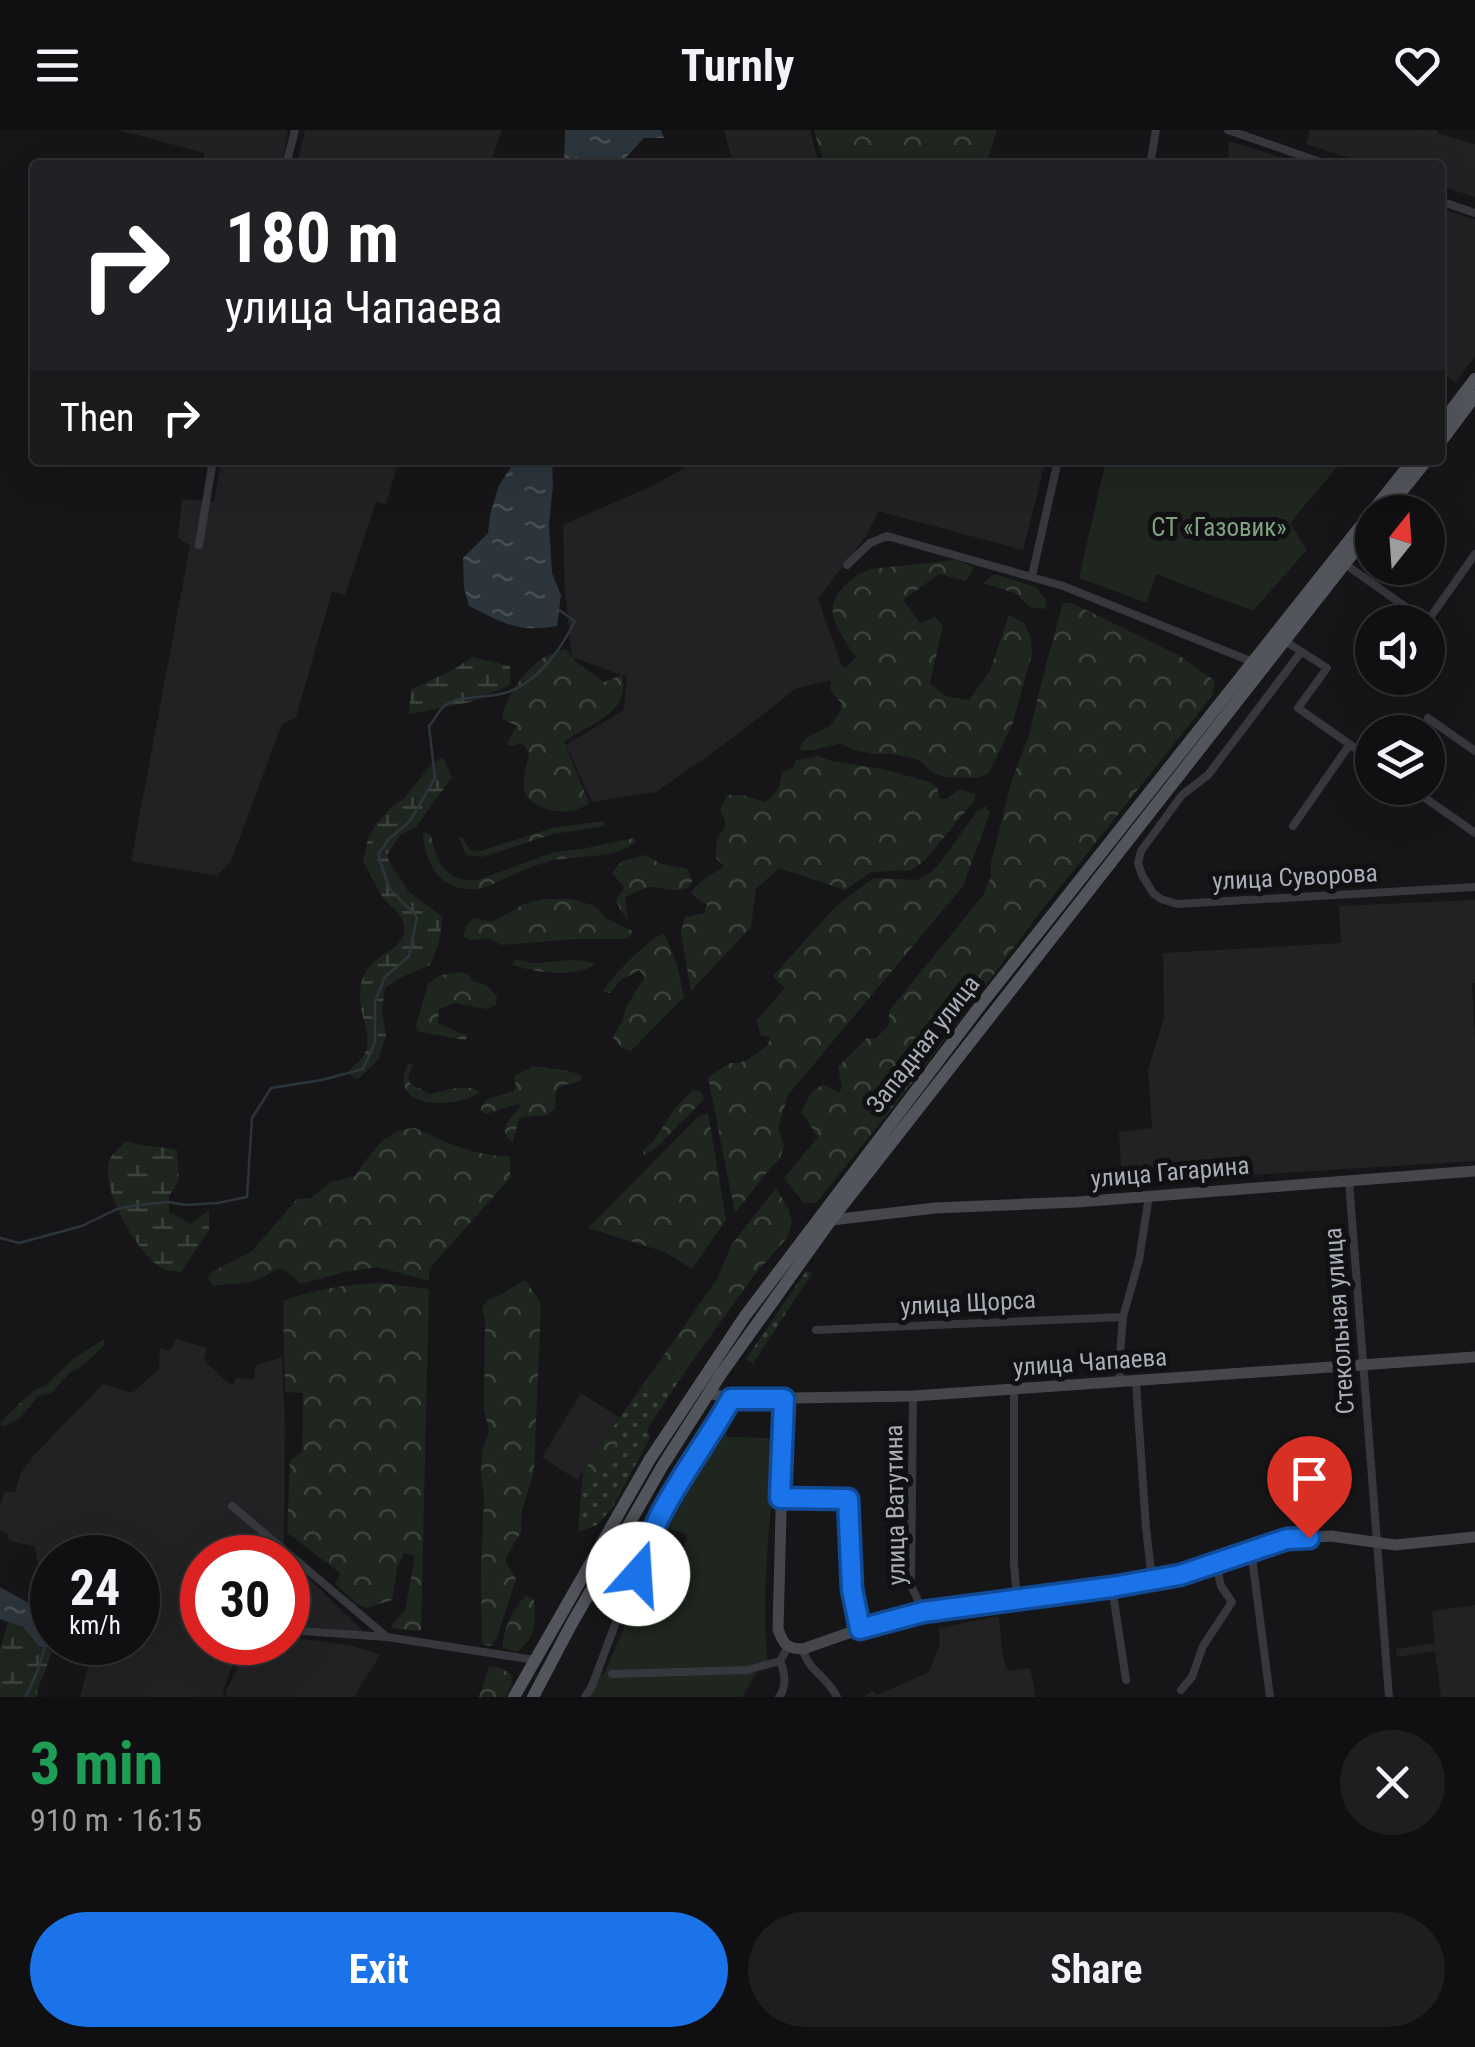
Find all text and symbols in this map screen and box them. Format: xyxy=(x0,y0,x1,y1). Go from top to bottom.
icon: menu xyxy=(30,38,85,93)
icon: heart xyxy=(1390,38,1445,93)
text: Turnly xyxy=(681,39,794,92)
text: 180 m xyxy=(225,197,399,279)
icon: right xyxy=(60,200,190,330)
text: улица Чапаева xyxy=(225,281,503,334)
icon: right xyxy=(154,390,209,445)
text: Then xyxy=(60,396,134,440)
north arrow xyxy=(1355,495,1445,585)
map controls xyxy=(1355,495,1445,805)
park label: СТ «Газовик» xyxy=(1151,513,1287,542)
button: sound xyxy=(1355,605,1445,695)
button: layers xyxy=(1355,715,1445,805)
street label: улица Суворова xyxy=(1212,858,1378,896)
street label: Западная улица xyxy=(860,970,986,1118)
street label: улица Гагарина xyxy=(1090,1151,1250,1193)
street label: Стекольная улица xyxy=(1318,1227,1360,1415)
street label: улица Щорса xyxy=(899,1285,1037,1321)
street label: улица Чапаева xyxy=(1012,1342,1168,1382)
street label: улица Ватутина xyxy=(879,1424,911,1586)
pin xyxy=(1267,1436,1352,1539)
icon: arrive xyxy=(1282,1451,1337,1506)
position arrow xyxy=(586,1522,690,1626)
speed limit sign: 30 xyxy=(180,1535,310,1665)
text: 24 xyxy=(70,1559,120,1617)
text: km/h xyxy=(69,1611,121,1640)
text: 3 min xyxy=(30,1728,163,1799)
button: close xyxy=(1340,1730,1445,1835)
text: 910 m · 16:15 xyxy=(30,1801,202,1839)
button: Exit xyxy=(30,1912,728,2027)
button: Share xyxy=(748,1912,1445,2027)

